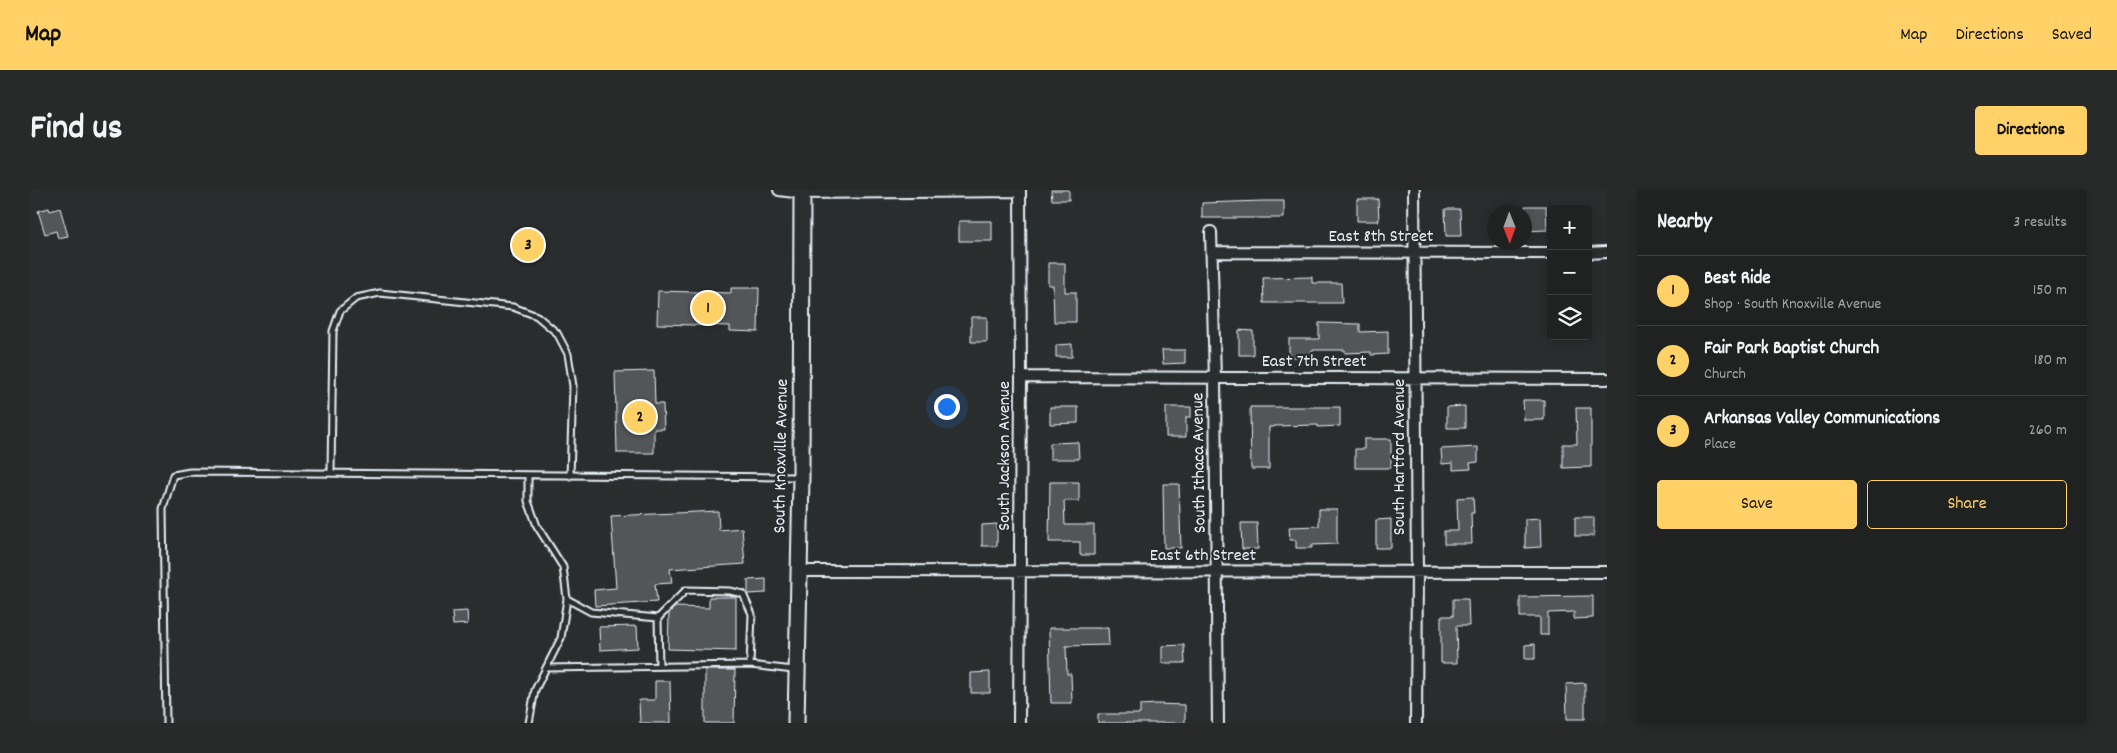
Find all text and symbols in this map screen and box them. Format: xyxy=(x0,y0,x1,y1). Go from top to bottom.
text: Map xyxy=(25,18,61,52)
text: Map xyxy=(1900,23,1927,48)
text: Directions xyxy=(1955,23,2024,48)
text: Saved xyxy=(2052,23,2092,48)
text: Find us xyxy=(30,105,122,155)
button: Directions xyxy=(1975,106,2087,155)
north arrow xyxy=(1487,205,1532,250)
map controls xyxy=(1547,205,1592,340)
button: + xyxy=(1547,205,1592,250)
text: Nearby xyxy=(1657,208,1712,238)
text: 3 results xyxy=(2013,211,2067,234)
street label: East 8th Street xyxy=(1329,225,1434,250)
pin: 3 xyxy=(512,226,544,264)
button: − xyxy=(1547,250,1592,295)
text: Best Ride xyxy=(1704,266,1771,293)
text: 1 xyxy=(1671,279,1675,302)
text: 150 m xyxy=(2033,279,2067,302)
pin: 1 xyxy=(692,289,724,327)
text: Shop · South Knoxville Avenue xyxy=(1704,293,1881,316)
button: layers xyxy=(1547,295,1592,340)
text: Fair Park Baptist Church xyxy=(1704,336,1879,363)
text: 2 xyxy=(1670,349,1677,372)
text: 180 m xyxy=(2034,349,2067,372)
street label: East 7th Street xyxy=(1262,350,1367,375)
text: Church xyxy=(1704,363,1746,386)
street label: South Knoxville Avenue xyxy=(768,378,796,534)
street label: South Hartford Avenue xyxy=(1388,379,1413,535)
street label: South Jackson Avenue xyxy=(993,381,1018,531)
street label: South Ithaca Avenue xyxy=(1186,392,1214,534)
your location xyxy=(934,394,960,420)
pin: 2 xyxy=(624,398,656,436)
text: Arkansas Valley Communications xyxy=(1704,406,1940,433)
text: 3 xyxy=(1669,419,1677,442)
text: 260 m xyxy=(2029,419,2067,442)
text: Place xyxy=(1704,433,1736,456)
button: Save xyxy=(1657,480,1857,529)
button: Share xyxy=(1867,480,2067,529)
street label: East 6th Street xyxy=(1150,544,1257,569)

